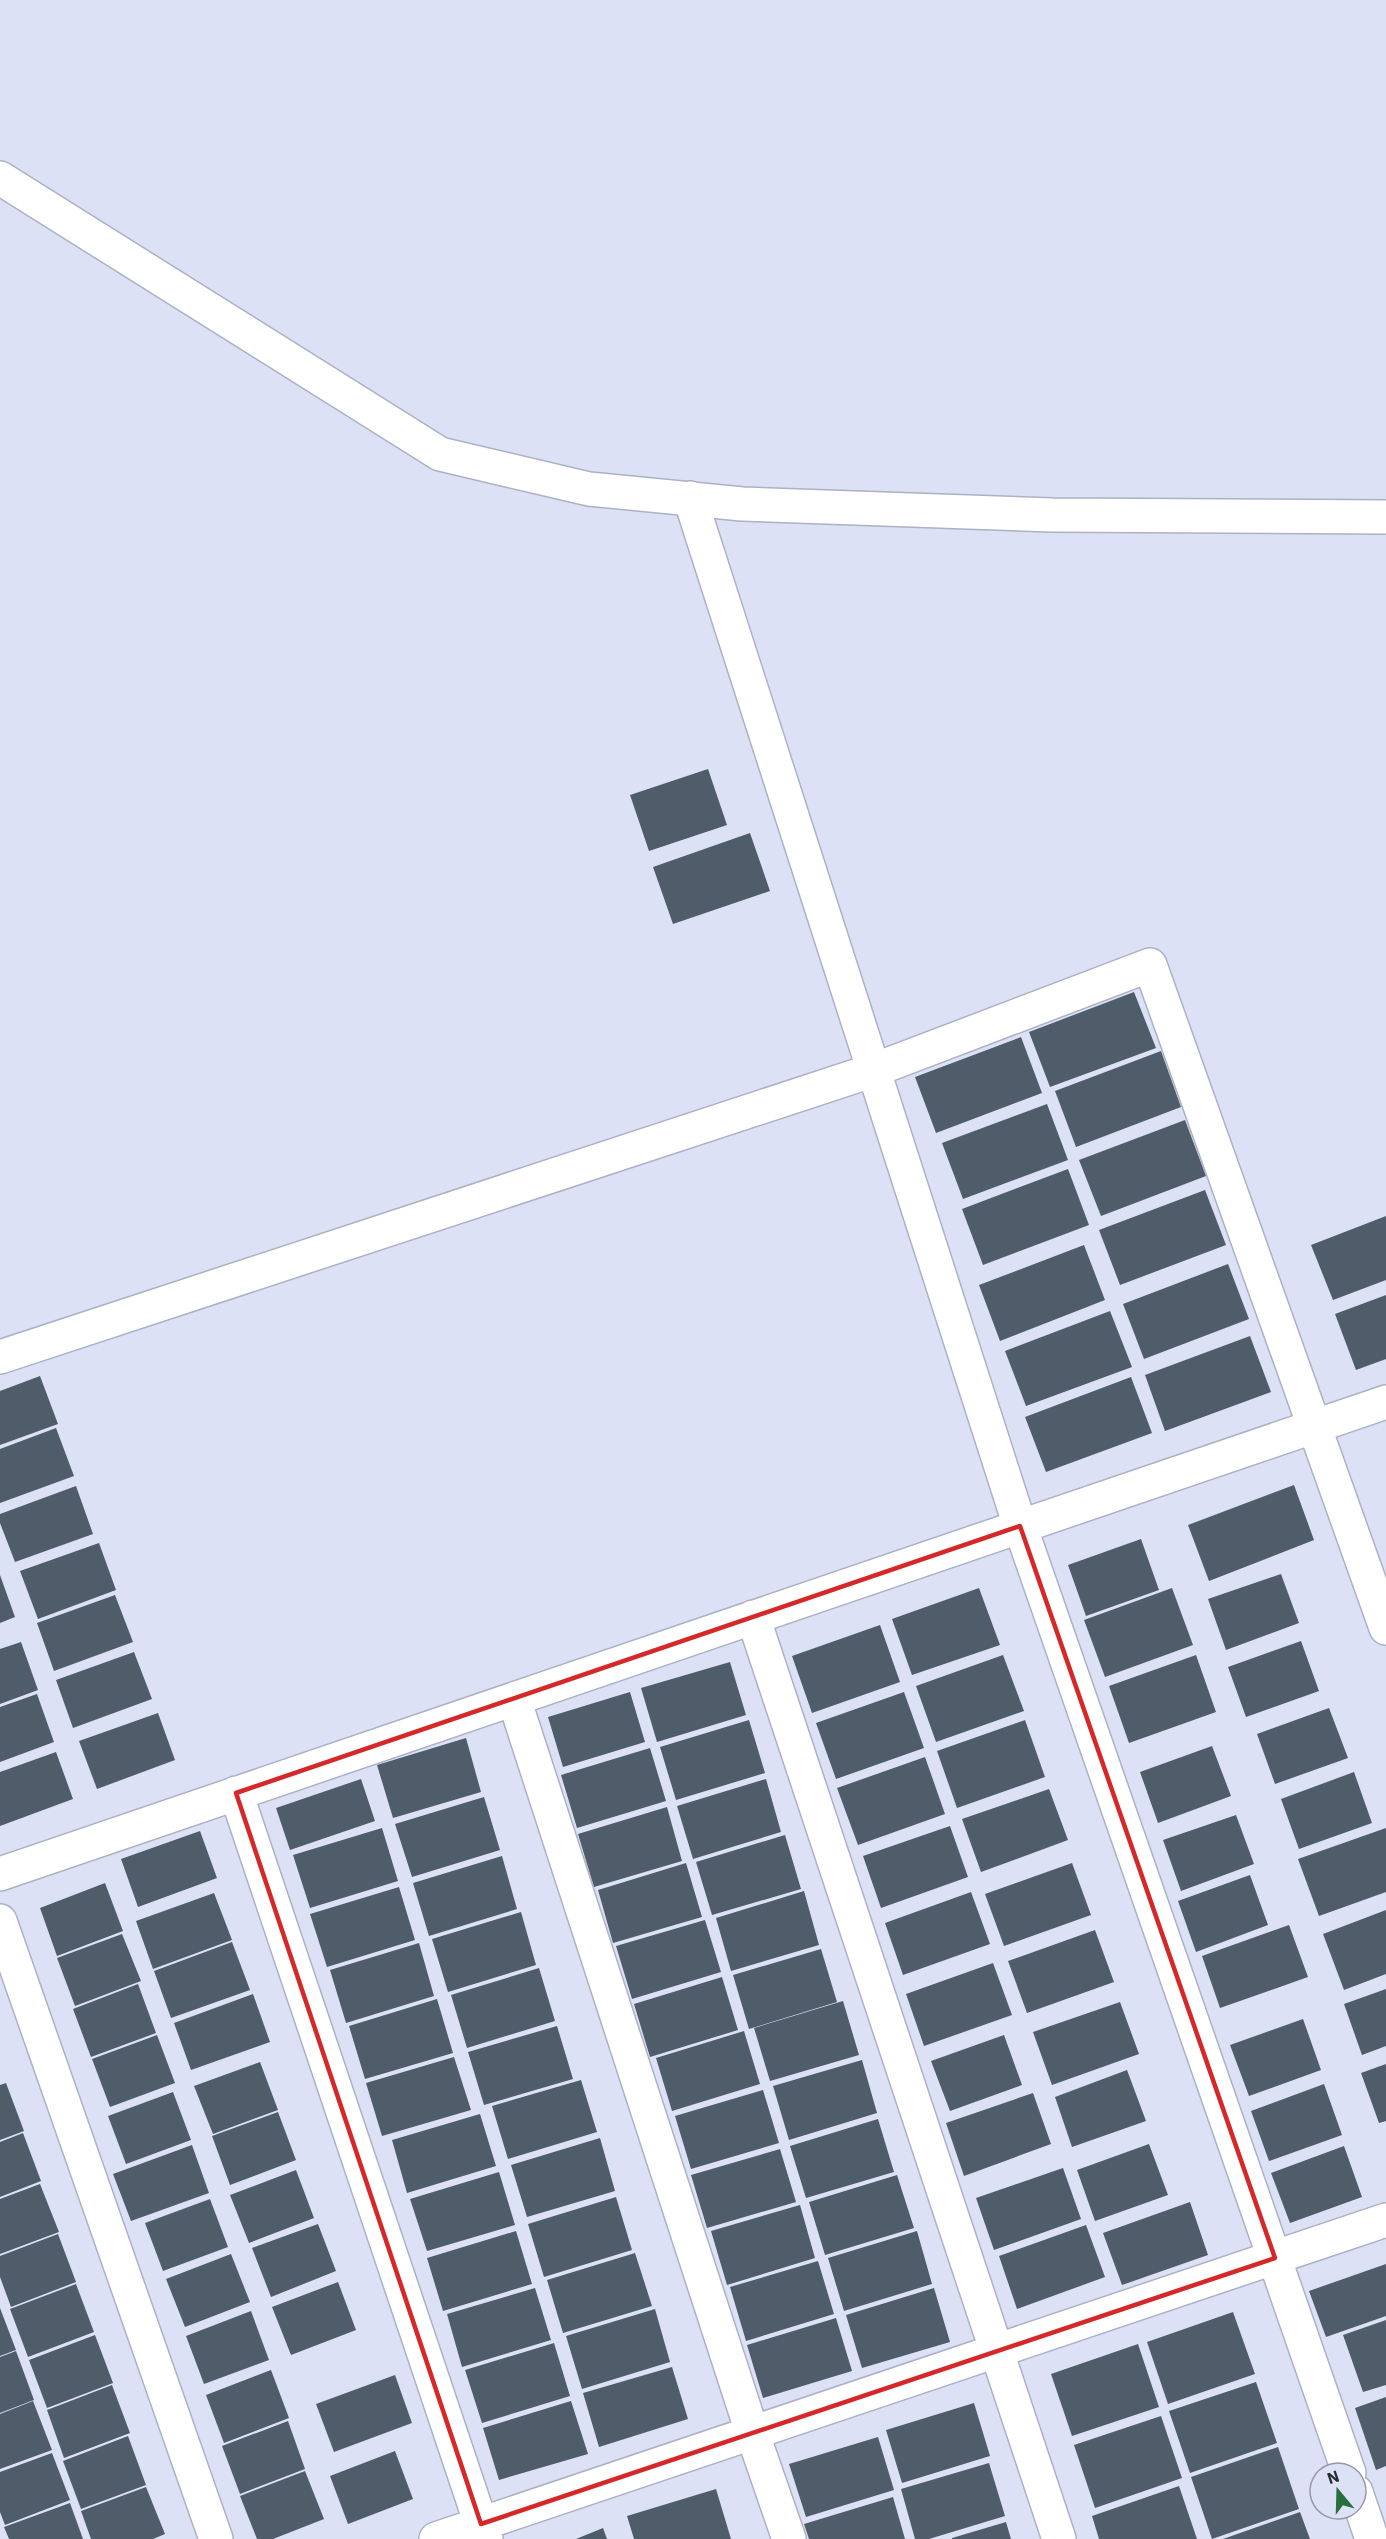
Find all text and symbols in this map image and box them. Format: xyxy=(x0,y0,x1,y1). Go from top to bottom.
north arrow xyxy=(1308,2461,1368,2521)
text: N xyxy=(1324,2465,1342,2488)

